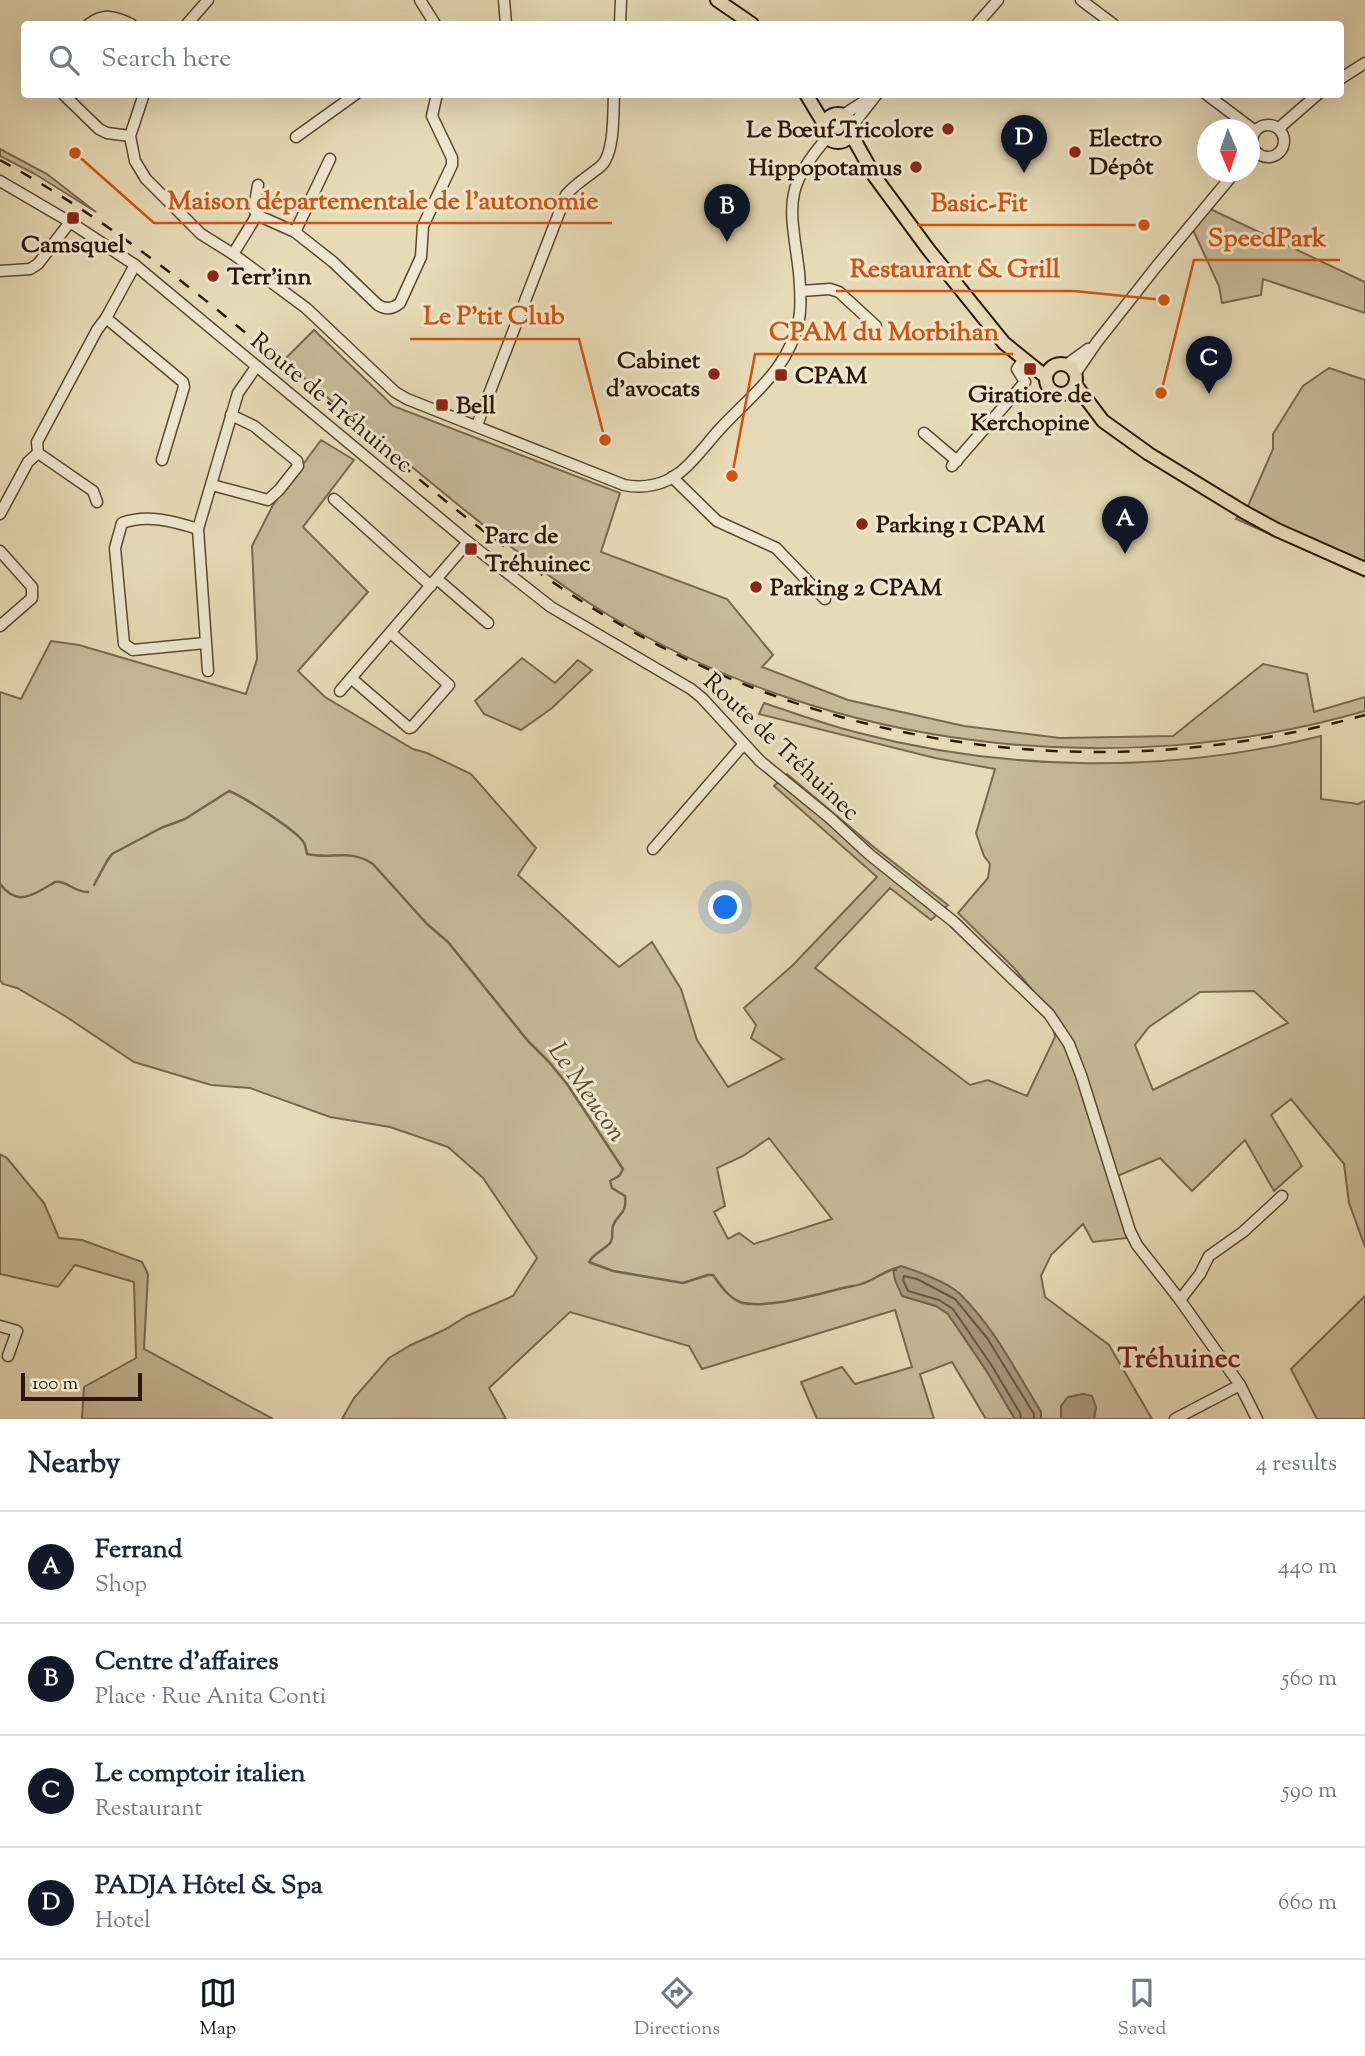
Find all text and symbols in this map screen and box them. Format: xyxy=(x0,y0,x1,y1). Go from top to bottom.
search box xyxy=(21,21,1344,98)
icon: search xyxy=(45,41,83,79)
text: Search here xyxy=(101,41,231,78)
place label: Le Bœuf Tricolore xyxy=(746,114,934,148)
pin: D xyxy=(1001,115,1047,173)
north arrow xyxy=(1197,119,1260,182)
marker: Le Bœuf Tricolore xyxy=(940,121,956,137)
place label: Electro Dépôt xyxy=(1089,123,1162,185)
marker: Electro Dépôt xyxy=(1067,144,1083,160)
place label: Hippopotamus xyxy=(749,152,902,186)
marker: Hippopotamus xyxy=(908,159,924,175)
callout: Maison départementale de l’autonomie xyxy=(154,176,612,223)
callout: Basic-Fit xyxy=(917,178,1041,225)
text: Maison départementale de l’autonomie xyxy=(168,184,598,221)
pin: B xyxy=(704,184,750,242)
text: Basic-Fit xyxy=(931,186,1027,223)
marker: Camsquel xyxy=(65,210,81,226)
callout: SpeedPark xyxy=(1194,213,1340,260)
text: SpeedPark xyxy=(1208,221,1327,258)
place label: Camsquel xyxy=(21,229,125,263)
callout: Restaurant & Grill xyxy=(836,244,1074,291)
text: Restaurant & Grill xyxy=(850,252,1061,289)
place label: Terr'inn xyxy=(227,261,313,295)
marker: Terr'inn xyxy=(205,268,221,284)
callout: Le P'tit Club xyxy=(410,292,579,339)
text: Le P'tit Club xyxy=(423,299,565,336)
callout: CPAM du Morbihan xyxy=(755,307,1013,354)
text: CPAM du Morbihan xyxy=(769,315,1000,352)
street label: Route de Tréhuinec xyxy=(242,325,419,482)
pin: C xyxy=(1186,336,1232,394)
place label: Cabinet d'avocats xyxy=(606,345,701,407)
place label: CPAM xyxy=(795,360,868,394)
marker: Giratiore de Kerchopine xyxy=(1022,361,1038,377)
marker: Cabinet d'avocats xyxy=(706,366,722,382)
marker: CPAM xyxy=(773,367,789,383)
place label: Giratiore de Kerchopine xyxy=(968,379,1092,441)
place label: Bell xyxy=(456,390,496,424)
marker: Bell xyxy=(434,397,450,413)
pin: A xyxy=(1102,496,1148,554)
place label: Parking 1 CPAM xyxy=(876,509,1046,543)
marker: Parking 1 CPAM xyxy=(854,516,870,532)
place label: Parc de Tréhuinec xyxy=(485,520,590,582)
marker: Parc de Tréhuinec xyxy=(463,541,479,557)
place label: Parking 2 CPAM xyxy=(770,572,943,606)
marker: Parking 2 CPAM xyxy=(748,579,764,595)
street label: Route de Tréhuinec xyxy=(695,666,867,829)
your location xyxy=(708,890,742,924)
water label: Le Meucon xyxy=(538,1035,634,1150)
district label: Tréhuinec xyxy=(1118,1340,1241,1380)
scale bar xyxy=(21,1370,142,1402)
text: 100 m xyxy=(32,1371,78,1398)
text: Nearby xyxy=(28,1443,120,1486)
text: 4 results xyxy=(1256,1448,1337,1481)
text: Ferrand xyxy=(95,1532,182,1569)
text: A xyxy=(42,1551,60,1584)
text: 440 m xyxy=(1278,1551,1337,1584)
text: Shop xyxy=(95,1569,147,1602)
text: Centre d'affaires xyxy=(95,1644,278,1681)
text: B xyxy=(44,1663,58,1696)
text: 560 m xyxy=(1282,1663,1337,1696)
text: Place · Rue Anita Conti xyxy=(95,1681,326,1714)
text: Le comptoir italien xyxy=(95,1756,306,1793)
text: C xyxy=(42,1775,60,1808)
text: 590 m xyxy=(1282,1775,1337,1808)
text: Restaurant xyxy=(95,1793,202,1826)
text: PADJA Hôtel & Spa xyxy=(95,1868,323,1905)
text: D xyxy=(42,1887,60,1920)
text: 660 m xyxy=(1278,1887,1337,1920)
text: Hotel xyxy=(95,1905,151,1938)
tab: Map xyxy=(199,1974,237,2043)
tab: Directions xyxy=(634,1974,720,2043)
tab: Saved xyxy=(1117,1974,1166,2043)

